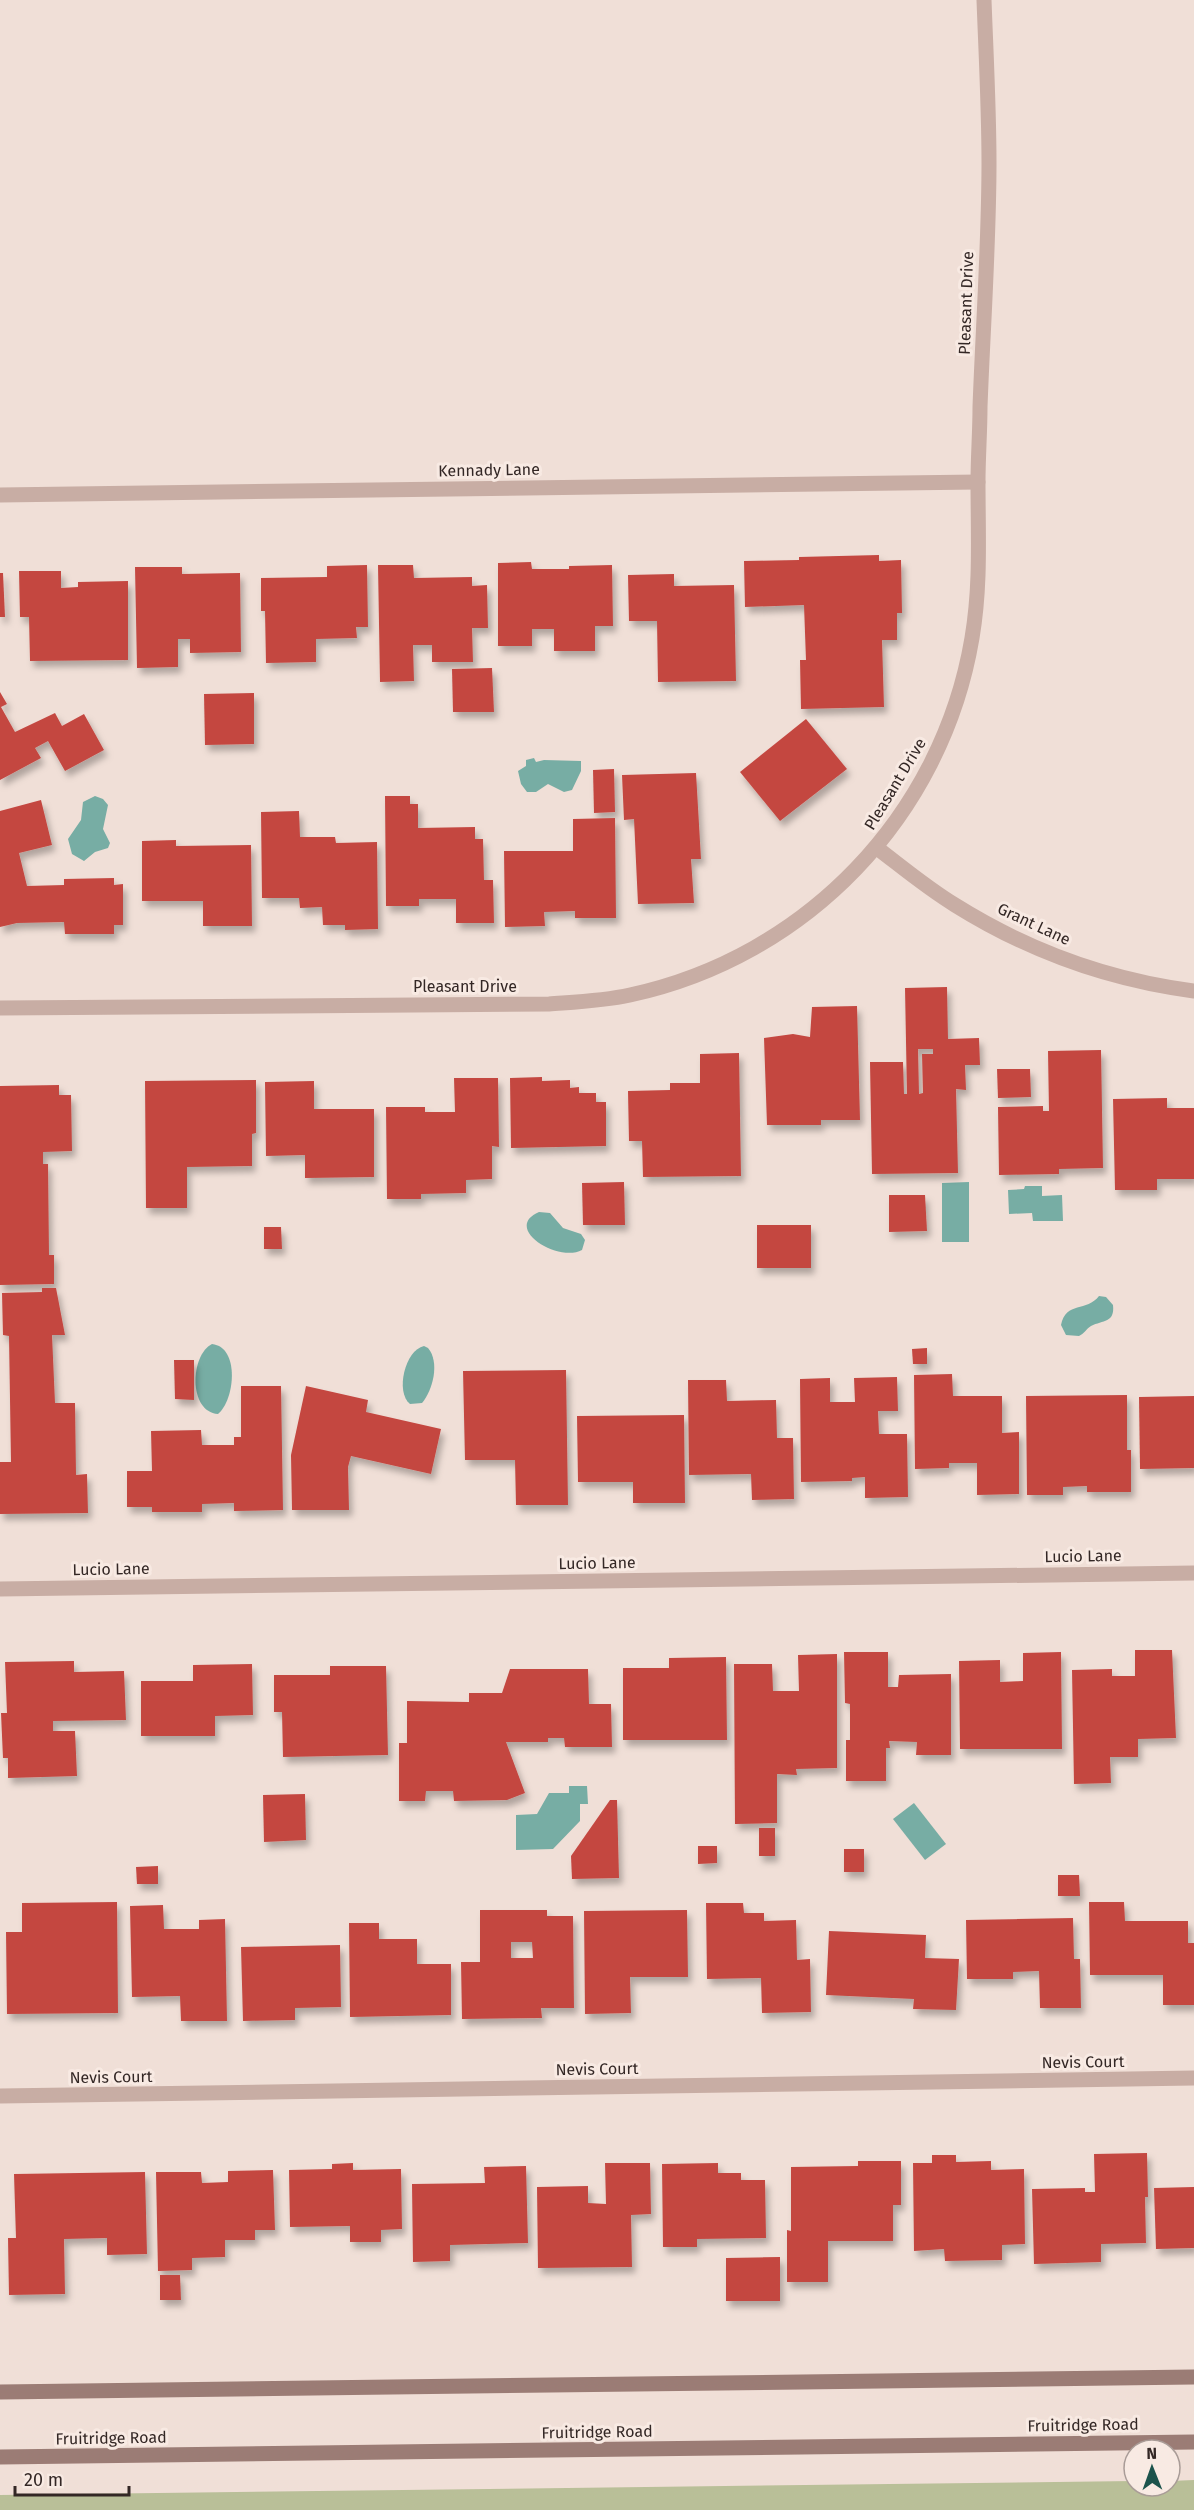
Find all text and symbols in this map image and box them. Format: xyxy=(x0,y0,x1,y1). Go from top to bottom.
street label: Pleasant Drive xyxy=(955,251,977,355)
street label: Kennady Lane xyxy=(438,460,540,480)
street label: Pleasant Drive xyxy=(860,735,930,833)
street label: Grant Lane xyxy=(994,899,1074,949)
street label: Pleasant Drive xyxy=(413,977,517,996)
street label: Lucio Lane xyxy=(1044,1546,1122,1566)
street label: Lucio Lane xyxy=(558,1553,636,1573)
street label: Lucio Lane xyxy=(72,1559,150,1579)
street label: Nevis Court xyxy=(1041,2052,1125,2072)
street label: Nevis Court xyxy=(555,2059,639,2079)
street label: Nevis Court xyxy=(69,2067,153,2087)
street label: Fruitridge Road xyxy=(1027,2415,1139,2435)
street label: Fruitridge Road xyxy=(541,2422,653,2442)
street label: Fruitridge Road xyxy=(55,2428,167,2448)
north arrow xyxy=(1122,2438,1182,2498)
text: N xyxy=(1146,2444,1157,2463)
scale bar xyxy=(15,2459,129,2497)
text: 20 m xyxy=(24,2469,63,2491)

